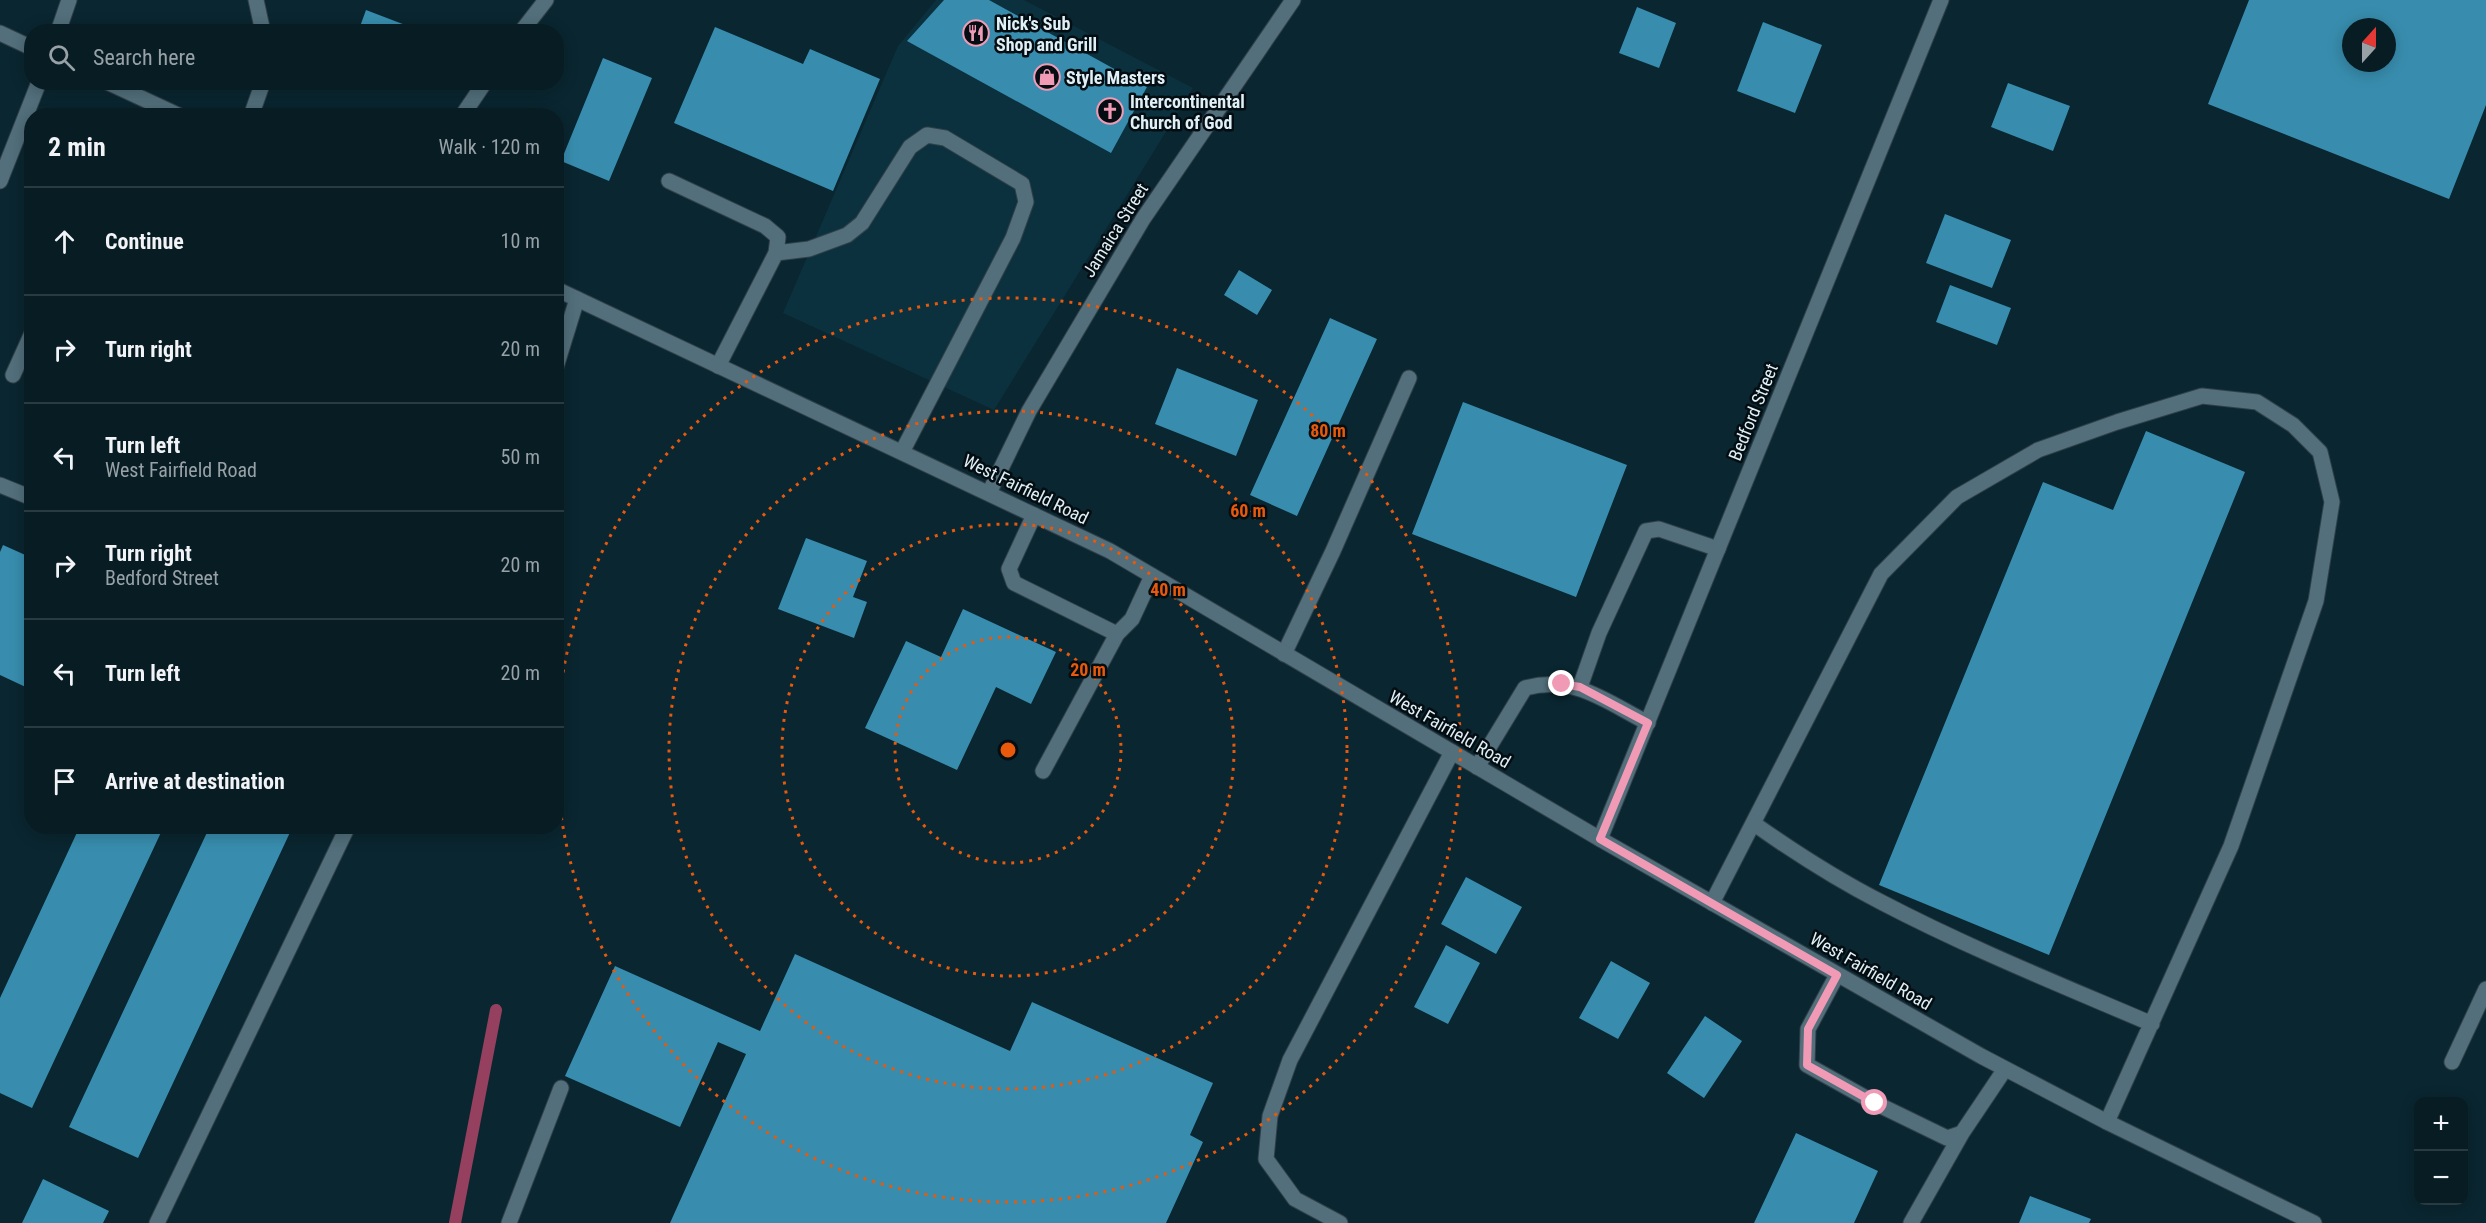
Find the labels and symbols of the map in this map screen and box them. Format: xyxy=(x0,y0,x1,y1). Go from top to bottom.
place label: Nick's Sub Shop and Grill xyxy=(996,13,1097,55)
restaurant icon: Nick's Sub Shop and Grill xyxy=(961,18,991,48)
north arrow xyxy=(2342,18,2396,72)
shop icon: Style Masters xyxy=(1032,62,1062,92)
place label: Style Masters xyxy=(1066,67,1165,88)
place label: Intercontinental Church of God xyxy=(1130,91,1245,133)
church icon: Intercontinental Church of God xyxy=(1095,96,1125,126)
street label: Jamaica Street xyxy=(1078,179,1152,281)
street label: Bedford Street xyxy=(1724,361,1782,463)
text: 80 m xyxy=(1310,420,1346,441)
street label: West Fairfield Road xyxy=(960,450,1092,528)
text: 60 m xyxy=(1230,500,1266,521)
text: 40 m xyxy=(1150,579,1186,600)
text: 20 m xyxy=(1070,659,1106,680)
route end xyxy=(1548,670,1574,696)
street label: West Fairfield Road xyxy=(1386,686,1514,772)
centre of rings xyxy=(998,740,1018,760)
street label: West Fairfield Road xyxy=(1807,928,1935,1014)
route start xyxy=(1861,1089,1887,1115)

